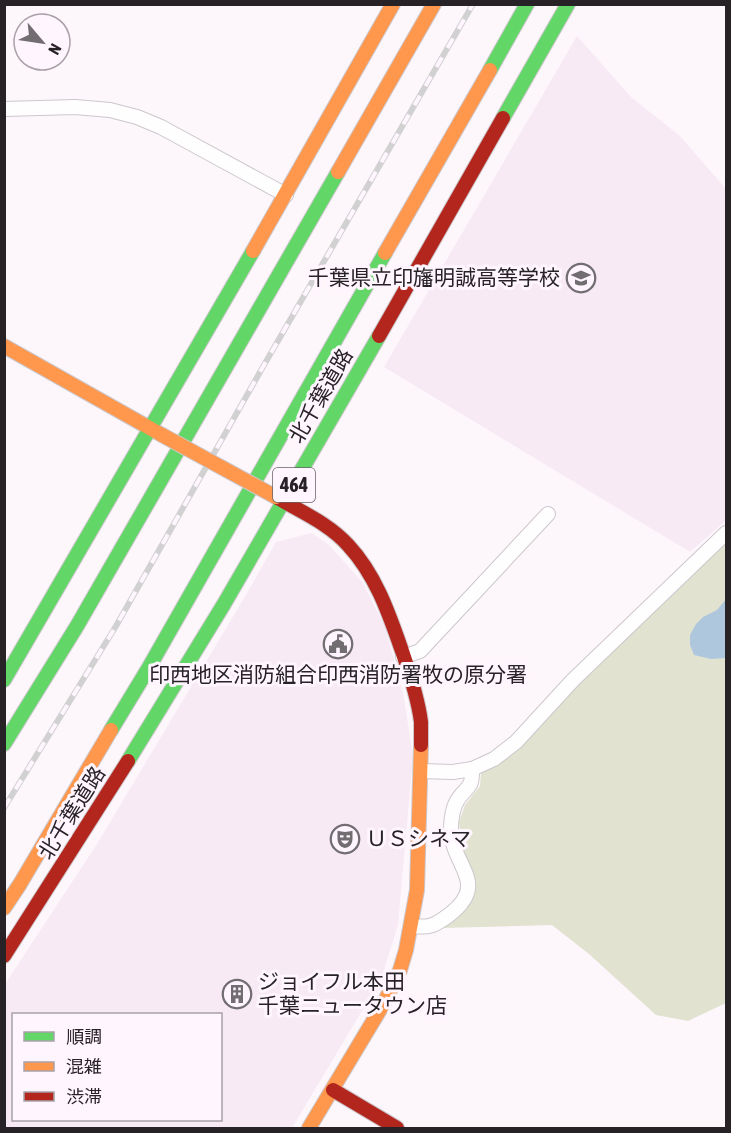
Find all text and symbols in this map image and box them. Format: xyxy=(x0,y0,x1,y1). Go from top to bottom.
north arrow xyxy=(12,12,72,72)
text: N xyxy=(45,41,65,58)
school or university icon: 千葉県立印旛明誠高等学校 xyxy=(565,262,597,294)
place label: 千葉県立印旛明誠高等学校 xyxy=(308,265,560,289)
street label: 北千葉道路 xyxy=(283,344,357,447)
road number: 464 xyxy=(273,468,315,502)
public building icon: 印西地区消防組合印西消防署牧の原分署 xyxy=(322,628,354,660)
place label: 印西地区消防組合印西消防署牧の原分署 xyxy=(149,662,527,686)
street label: 北千葉道路 xyxy=(33,762,109,863)
theatre icon: ＵＳシネマ xyxy=(329,823,361,855)
place label: ＵＳシネマ xyxy=(366,826,471,850)
place label: ジョイフル本田 千葉ニュータウン店 xyxy=(258,969,447,1017)
building icon: ジョイフル本田 千葉ニュータウン店 xyxy=(221,978,253,1010)
legend xyxy=(12,1013,222,1121)
text: 順調 xyxy=(66,1026,102,1047)
text: 混雑 xyxy=(66,1056,102,1077)
text: 渋滞 xyxy=(66,1086,102,1107)

